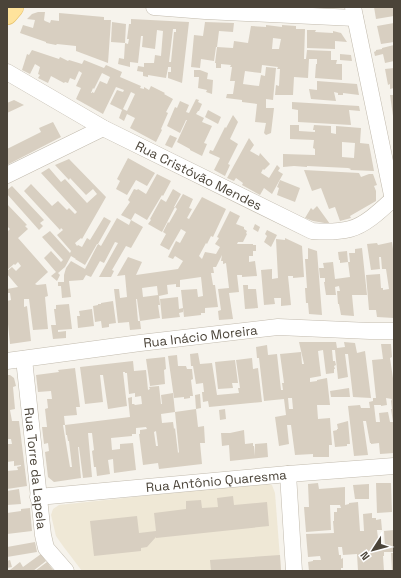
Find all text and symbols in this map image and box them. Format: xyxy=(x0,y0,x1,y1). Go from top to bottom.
street label: Rua Cristóvão Mendes xyxy=(133,137,265,214)
street label: Rua Inácio Moreira xyxy=(142,321,259,351)
street label: Rua Torre da Lapela xyxy=(21,407,51,531)
street label: Rua Antônio Quaresma xyxy=(145,466,288,496)
north arrow xyxy=(353,530,393,570)
text: N xyxy=(357,549,373,563)

